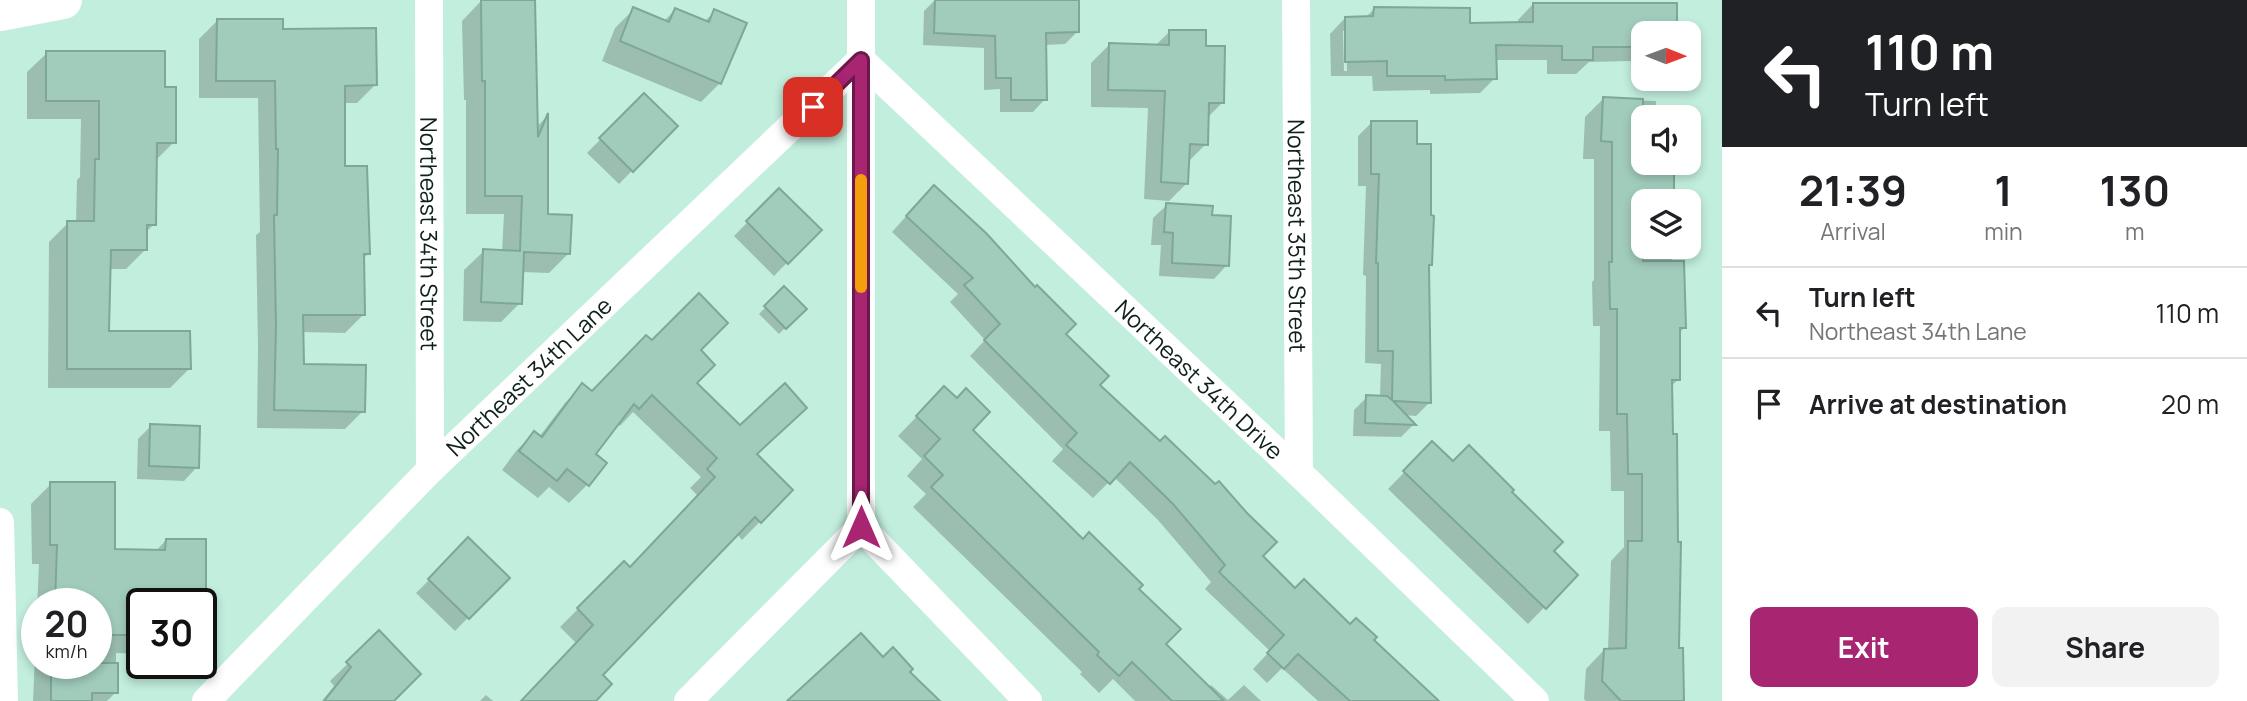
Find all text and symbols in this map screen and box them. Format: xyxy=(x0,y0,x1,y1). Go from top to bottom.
text: 110 m xyxy=(1865,18,1994,85)
north arrow xyxy=(1631,21,1701,91)
map controls xyxy=(1631,21,1701,259)
icon: left xyxy=(1750,28,1841,119)
pin xyxy=(783,77,843,137)
text: Turn left xyxy=(1865,82,1989,126)
icon: arrive xyxy=(794,88,832,126)
button: sound xyxy=(1631,105,1701,175)
street label: Northeast 34th Street xyxy=(413,117,446,351)
street label: Northeast 35th Street xyxy=(1281,119,1314,353)
text: 21:39 xyxy=(1799,161,1907,219)
text: 1 xyxy=(1994,161,2013,219)
text: 130 xyxy=(2100,161,2170,219)
button: layers xyxy=(1631,189,1701,259)
text: Arrival xyxy=(1820,215,1886,247)
text: min xyxy=(1984,215,2023,247)
text: m xyxy=(2125,215,2145,247)
text: Turn left xyxy=(1809,279,1916,315)
street label: Northeast 34th Lane xyxy=(439,289,619,463)
street label: Northeast 34th Drive xyxy=(1109,292,1291,466)
icon: left xyxy=(1750,294,1788,332)
text: 110 m xyxy=(2156,295,2219,331)
text: Northeast 34th Lane xyxy=(1809,315,2027,347)
icon: arrive xyxy=(1750,385,1788,423)
text: Arrive at destination xyxy=(1809,386,2067,422)
text: 20 m xyxy=(2161,386,2219,422)
position arrow xyxy=(824,490,898,564)
speed limit sign: 30 xyxy=(126,588,217,679)
text: 20 xyxy=(45,600,88,648)
button: Exit xyxy=(1750,607,1978,687)
button: Share xyxy=(1992,607,2219,687)
text: km/h xyxy=(46,639,87,663)

